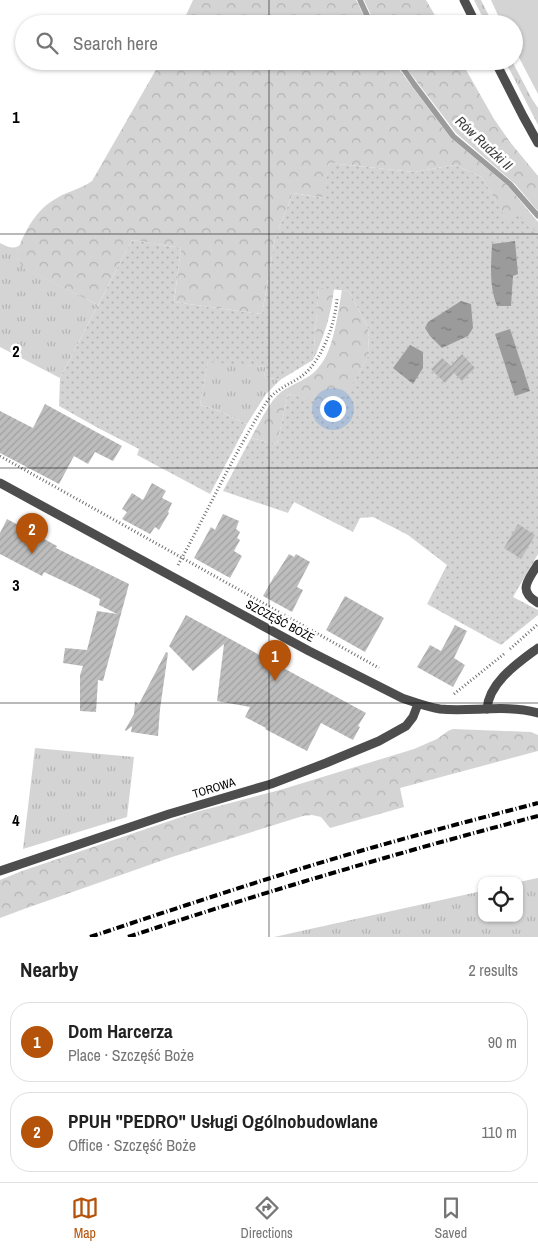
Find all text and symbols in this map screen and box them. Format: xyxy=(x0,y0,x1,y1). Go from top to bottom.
search box xyxy=(15,15,523,70)
icon: search xyxy=(33,29,61,57)
text: Search here xyxy=(73,30,158,56)
text: 1 xyxy=(12,106,20,128)
water label: Rów Rudzki II xyxy=(452,112,517,174)
text: 2 xyxy=(12,340,20,362)
your location xyxy=(320,396,346,422)
pin: 2 xyxy=(16,513,48,554)
text: 3 xyxy=(12,574,20,596)
street label: SZCZĘŚĆ BOŻE xyxy=(243,596,317,646)
pin: 1 xyxy=(259,640,291,681)
street label: TOROWA xyxy=(191,774,238,802)
text: 4 xyxy=(12,809,20,831)
map controls xyxy=(478,877,523,922)
button: locate xyxy=(478,877,523,922)
text: Nearby xyxy=(20,955,78,984)
text: 2 results xyxy=(468,959,518,981)
text: Dom Harcerza xyxy=(68,1018,173,1044)
text: 1 xyxy=(33,1031,41,1053)
text: 90 m xyxy=(488,1031,517,1053)
text: Place · Szczęść Boże xyxy=(68,1044,194,1066)
text: PPUH "PEDRO" Usługi Ogólnobudowlane xyxy=(68,1108,378,1134)
text: 2 xyxy=(33,1121,41,1143)
text: 110 m xyxy=(481,1121,517,1143)
text: Office · Szczęść Boże xyxy=(68,1134,196,1156)
tab: Map xyxy=(71,1194,99,1242)
tab: Directions xyxy=(241,1194,293,1242)
tab: Saved xyxy=(435,1194,467,1242)

